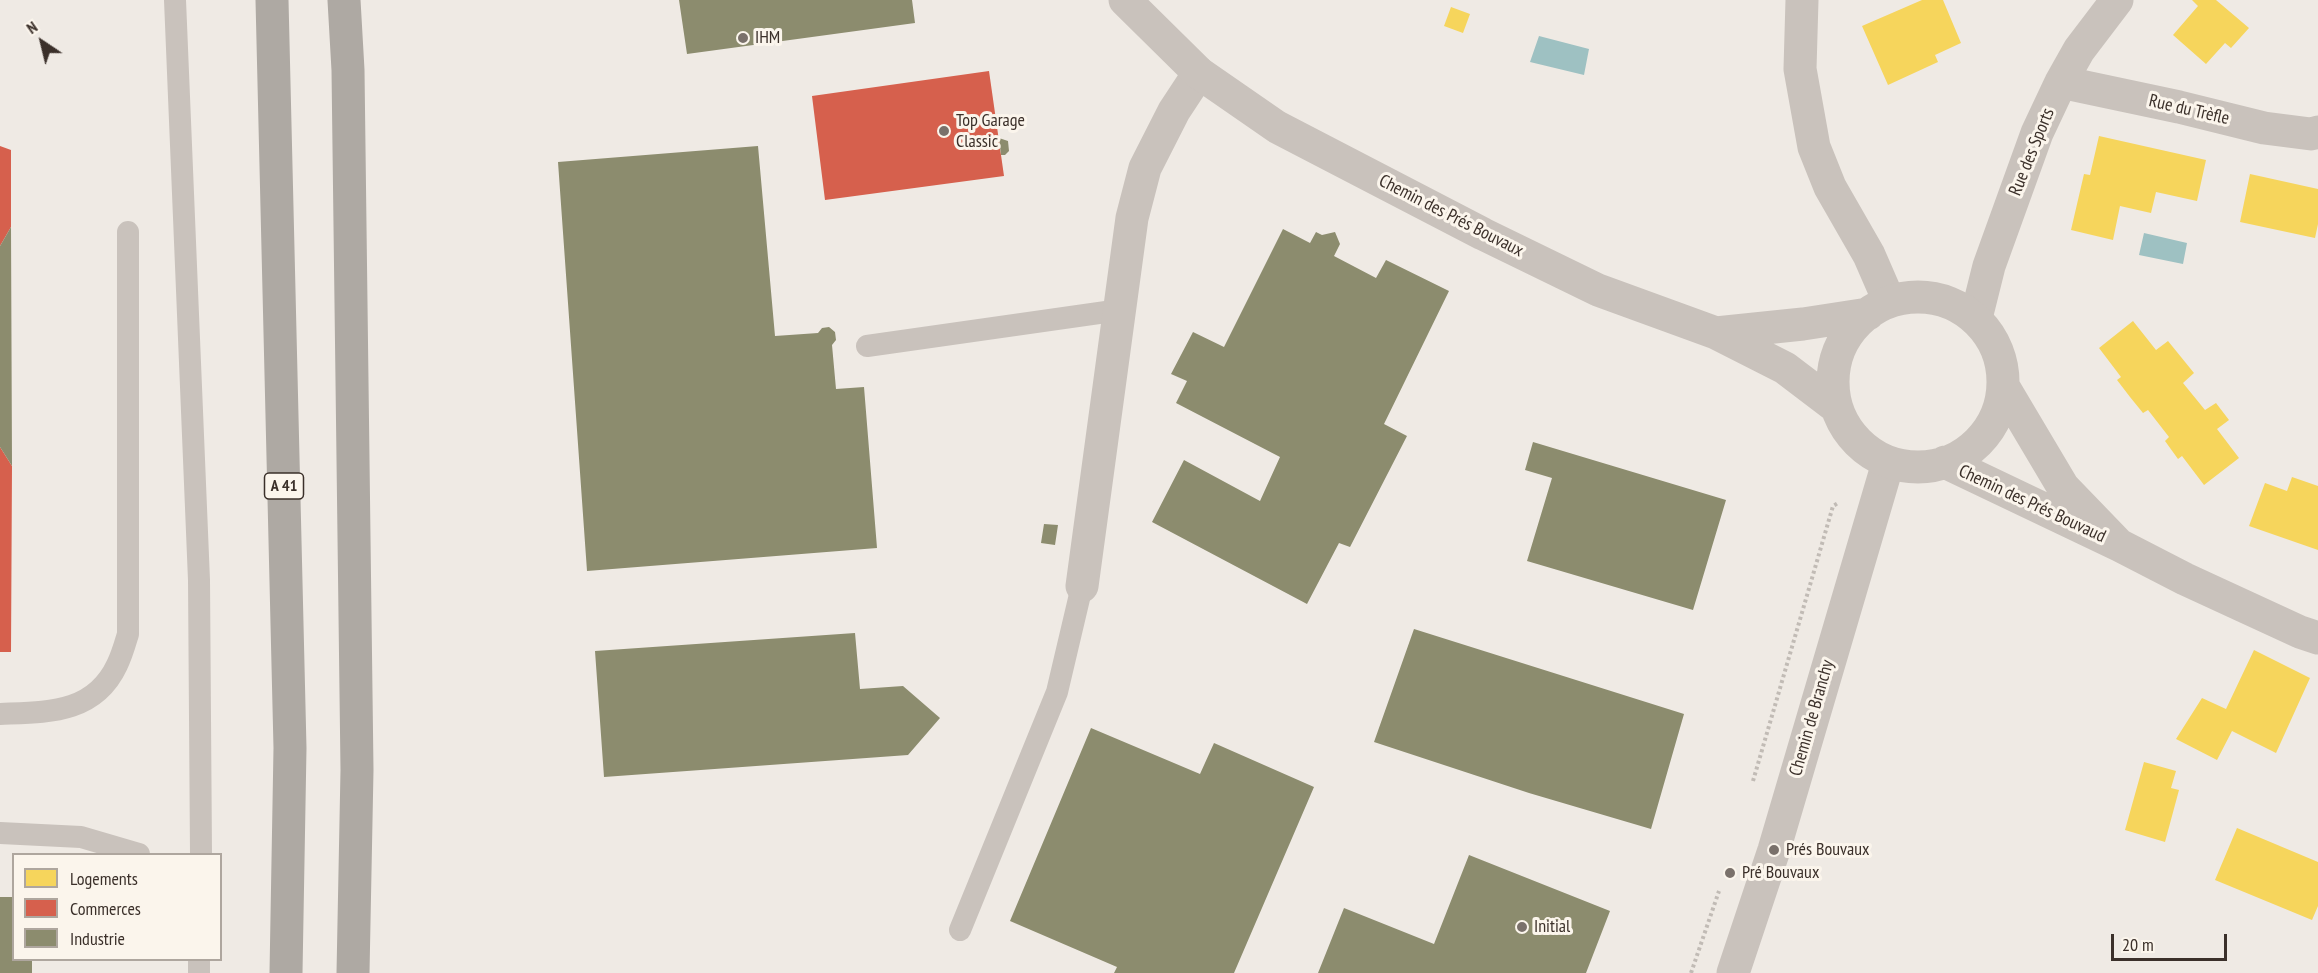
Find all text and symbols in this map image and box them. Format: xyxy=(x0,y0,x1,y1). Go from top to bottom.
north arrow xyxy=(12,12,72,72)
text: N xyxy=(22,17,41,38)
place label: IHM xyxy=(755,27,780,49)
marker: IHM xyxy=(736,31,750,45)
street label: Rue du Trèfle xyxy=(2147,90,2231,130)
street label: Rue des Sports xyxy=(2005,105,2059,199)
place label: Top Garage Classic xyxy=(956,110,1025,152)
marker: Top Garage Classic xyxy=(937,124,951,138)
street label: Chemin des Prés Bouvaux xyxy=(1375,170,1527,262)
street label: Chemin des Prés Bouvaud xyxy=(1955,460,2109,548)
road number: A 41 xyxy=(264,473,304,499)
street label: Chemin de Branchy xyxy=(1785,658,1839,778)
place label: Prés Bouvaux xyxy=(1786,839,1869,861)
marker: Prés Bouvaux xyxy=(1767,843,1781,857)
legend xyxy=(12,853,222,961)
place label: Pré Bouvaux xyxy=(1742,862,1819,884)
marker: Pré Bouvaux xyxy=(1723,866,1737,880)
text: Logements xyxy=(70,867,138,890)
text: Commerces xyxy=(70,897,141,920)
place label: Initial xyxy=(1534,916,1570,938)
marker: Initial xyxy=(1515,920,1529,934)
scale bar xyxy=(2114,922,2230,960)
text: Industrie xyxy=(70,927,125,950)
text: 20 m xyxy=(2122,933,2154,956)

